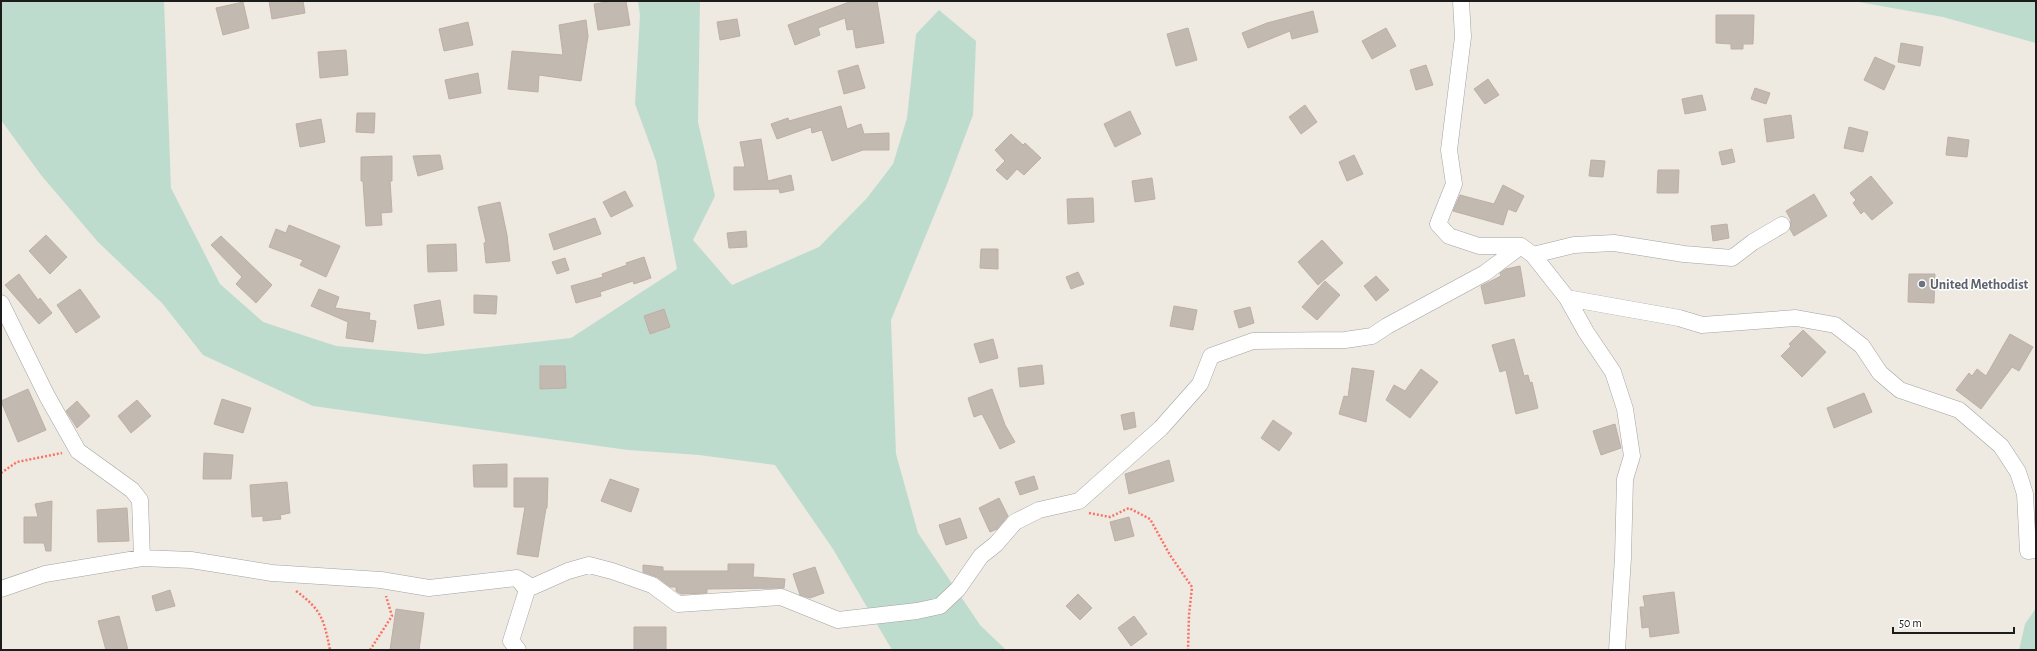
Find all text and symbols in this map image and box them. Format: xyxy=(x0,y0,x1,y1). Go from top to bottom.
place label: United Methodist xyxy=(1930,278,2029,292)
marker: United Methodist xyxy=(1917,279,1927,289)
scale bar xyxy=(1893,609,2014,635)
text: 50 m xyxy=(1899,617,1922,629)

